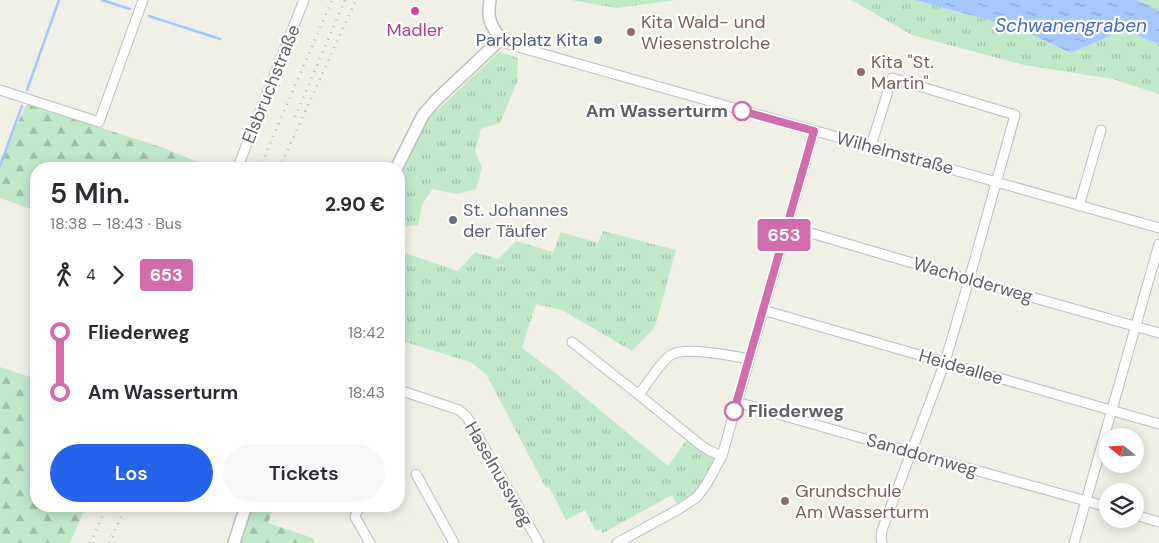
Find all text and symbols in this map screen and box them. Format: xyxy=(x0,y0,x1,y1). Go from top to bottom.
marker: Madler xyxy=(409,5,421,17)
place label: Kita Wald- und Wiesenstrolche xyxy=(641,10,770,55)
water label: Schwanengraben xyxy=(995,13,1147,38)
place label: Madler xyxy=(386,18,444,42)
street label: Elsbruchstraße xyxy=(236,21,306,147)
marker: Kita Wald- und Wiesenstrolche xyxy=(625,26,637,38)
place label: Parkplatz Kita xyxy=(476,28,588,52)
marker: Parkplatz Kita xyxy=(592,34,604,46)
place label: Kita "St. Martin" xyxy=(871,50,934,95)
marker: Kita "St. Martin" xyxy=(855,66,867,78)
place label: Am Wasserturm xyxy=(586,99,728,123)
marker: Am Wasserturm xyxy=(732,101,752,121)
street label: Wilhelmstraße xyxy=(834,126,956,180)
text: 5 Min. xyxy=(50,175,130,212)
text: 2.90 € xyxy=(325,192,385,217)
place label: St. Johannes der Täufer xyxy=(463,198,569,243)
text: 18:38 – 18:43 · Bus xyxy=(50,213,182,234)
marker: St. Johannes der Täufer xyxy=(447,214,459,226)
line badge: 653 xyxy=(755,219,813,251)
text: 653 xyxy=(767,223,801,247)
street label: Wacholderweg xyxy=(910,251,1036,309)
icon: walk xyxy=(50,261,78,289)
icon: forward xyxy=(104,261,132,289)
text: 653 xyxy=(150,263,183,287)
text: 4 xyxy=(86,264,96,285)
text: Fliederweg xyxy=(88,320,190,345)
text: 18:42 xyxy=(348,322,385,343)
street label: Heideallee xyxy=(916,344,1006,390)
text: Am Wasserturm xyxy=(88,380,238,405)
text: 18:43 xyxy=(348,382,385,403)
place label: Fliederweg xyxy=(748,399,844,423)
marker: Fliederweg xyxy=(724,401,744,421)
street label: Haselnussweg xyxy=(459,417,539,531)
street label: Sanddornweg xyxy=(864,428,980,482)
north arrow xyxy=(1099,428,1144,472)
map controls xyxy=(1099,428,1144,528)
button: Los xyxy=(50,444,213,502)
button: Tickets xyxy=(223,444,385,502)
place label: Grundschule Am Wasserturm xyxy=(795,479,929,524)
button: layers xyxy=(1099,483,1144,528)
marker: Grundschule Am Wasserturm xyxy=(779,495,791,507)

